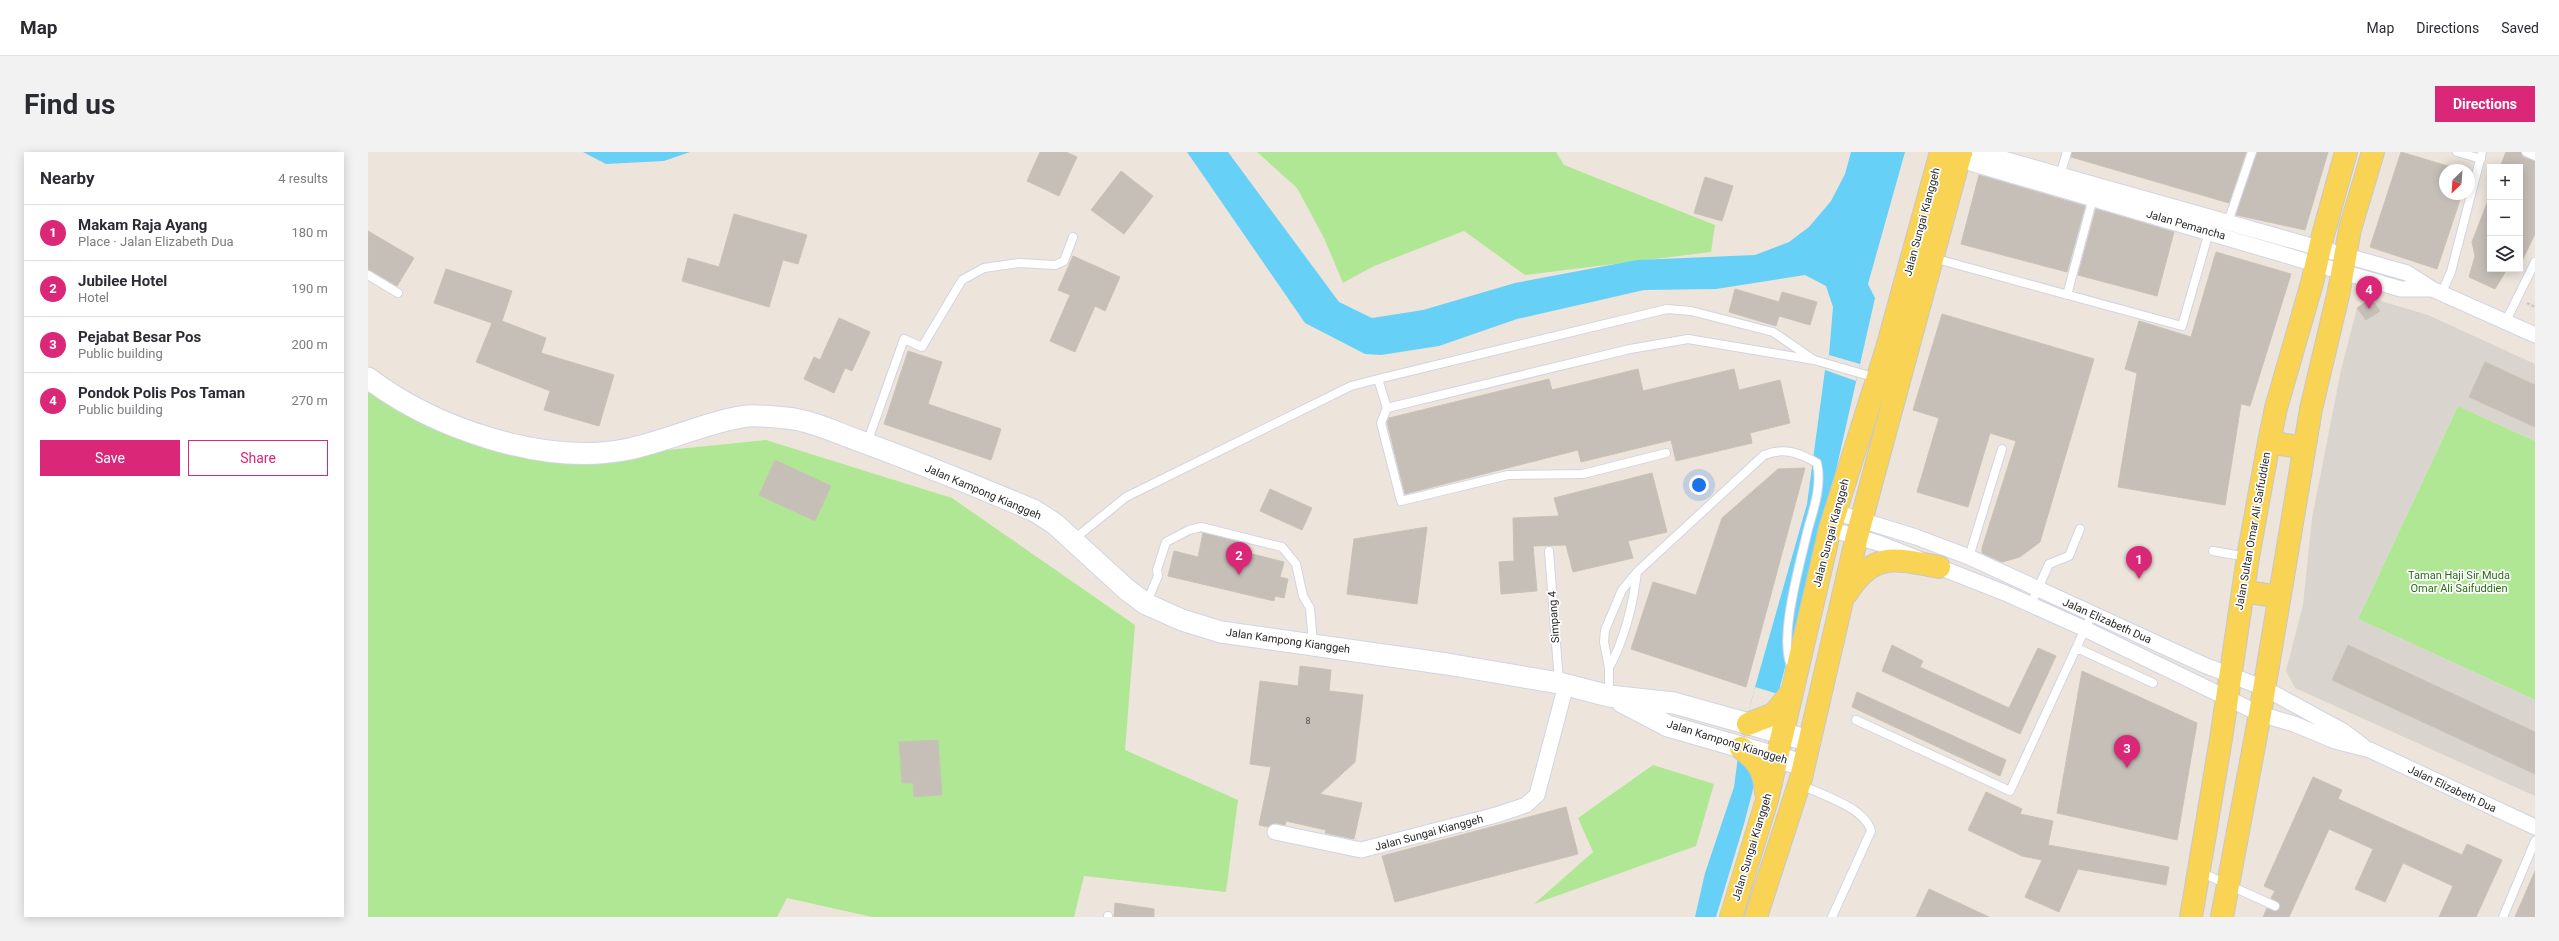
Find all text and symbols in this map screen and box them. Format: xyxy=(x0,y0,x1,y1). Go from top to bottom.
text: Map xyxy=(20,16,58,39)
text: Map xyxy=(2367,20,2394,36)
text: Directions xyxy=(2416,20,2479,36)
text: Saved xyxy=(2501,20,2539,36)
button: Directions xyxy=(2435,86,2535,122)
text: Find us xyxy=(24,88,115,121)
north arrow xyxy=(2439,164,2475,200)
map controls xyxy=(2487,164,2523,272)
button: + xyxy=(2487,164,2523,200)
street label: Jalan Sungai Kianggeh xyxy=(1901,166,1943,278)
text: Nearby xyxy=(40,168,95,188)
text: 4 results xyxy=(278,171,328,186)
button: − xyxy=(2487,200,2523,236)
street label: Jalan Pemancha xyxy=(2145,207,2227,243)
text: Makam Raja Ayang xyxy=(78,216,207,234)
text: 1 xyxy=(49,225,57,240)
text: 180 m xyxy=(291,225,328,240)
text: Place · Jalan Elizabeth Dua xyxy=(78,234,234,249)
button: layers xyxy=(2487,236,2523,272)
text: Jubilee Hotel xyxy=(78,272,167,290)
pin: 4 xyxy=(2356,276,2382,309)
text: 2 xyxy=(49,281,57,296)
text: 190 m xyxy=(291,281,328,296)
text: Hotel xyxy=(78,290,109,305)
text: Pejabat Besar Pos xyxy=(78,328,201,346)
text: 3 xyxy=(49,337,57,352)
text: 200 m xyxy=(291,337,328,352)
text: Public building xyxy=(78,346,163,361)
text: Pondok Polis Pos Taman xyxy=(78,384,245,402)
text: 4 xyxy=(49,393,57,408)
text: 270 m xyxy=(291,393,328,408)
text: Public building xyxy=(78,402,163,417)
button: Save xyxy=(40,440,180,476)
button: Share xyxy=(188,440,328,476)
street label: Jalan Sultan Omar Ali Saifuddien xyxy=(2233,451,2273,611)
street label: Jalan Kampong Kianggeh xyxy=(923,462,1043,522)
your location xyxy=(1689,475,1709,495)
street label: Jalan Sungai Kianggeh xyxy=(1810,477,1852,589)
pin: 2 xyxy=(1226,542,1252,575)
pin: 1 xyxy=(2126,546,2152,579)
park label: Taman Haji Sir Muda Omar Ali Saifuddien xyxy=(2408,569,2510,595)
street label: Simpang 4 xyxy=(1546,591,1562,643)
street label: Jalan Elizabeth Dua xyxy=(2060,595,2154,647)
street label: Jalan Kampong Kianggeh xyxy=(1225,626,1351,656)
house number: 8 xyxy=(1305,716,1311,726)
street label: Jalan Kampong Kianggeh xyxy=(1665,717,1789,767)
pin: 3 xyxy=(2114,735,2140,768)
street label: Jalan Elizabeth Dua xyxy=(2406,763,2498,815)
street label: Jalan Sungai Kianggeh xyxy=(1729,792,1775,902)
street label: Jalan Sungai Kianggeh xyxy=(1373,812,1485,854)

